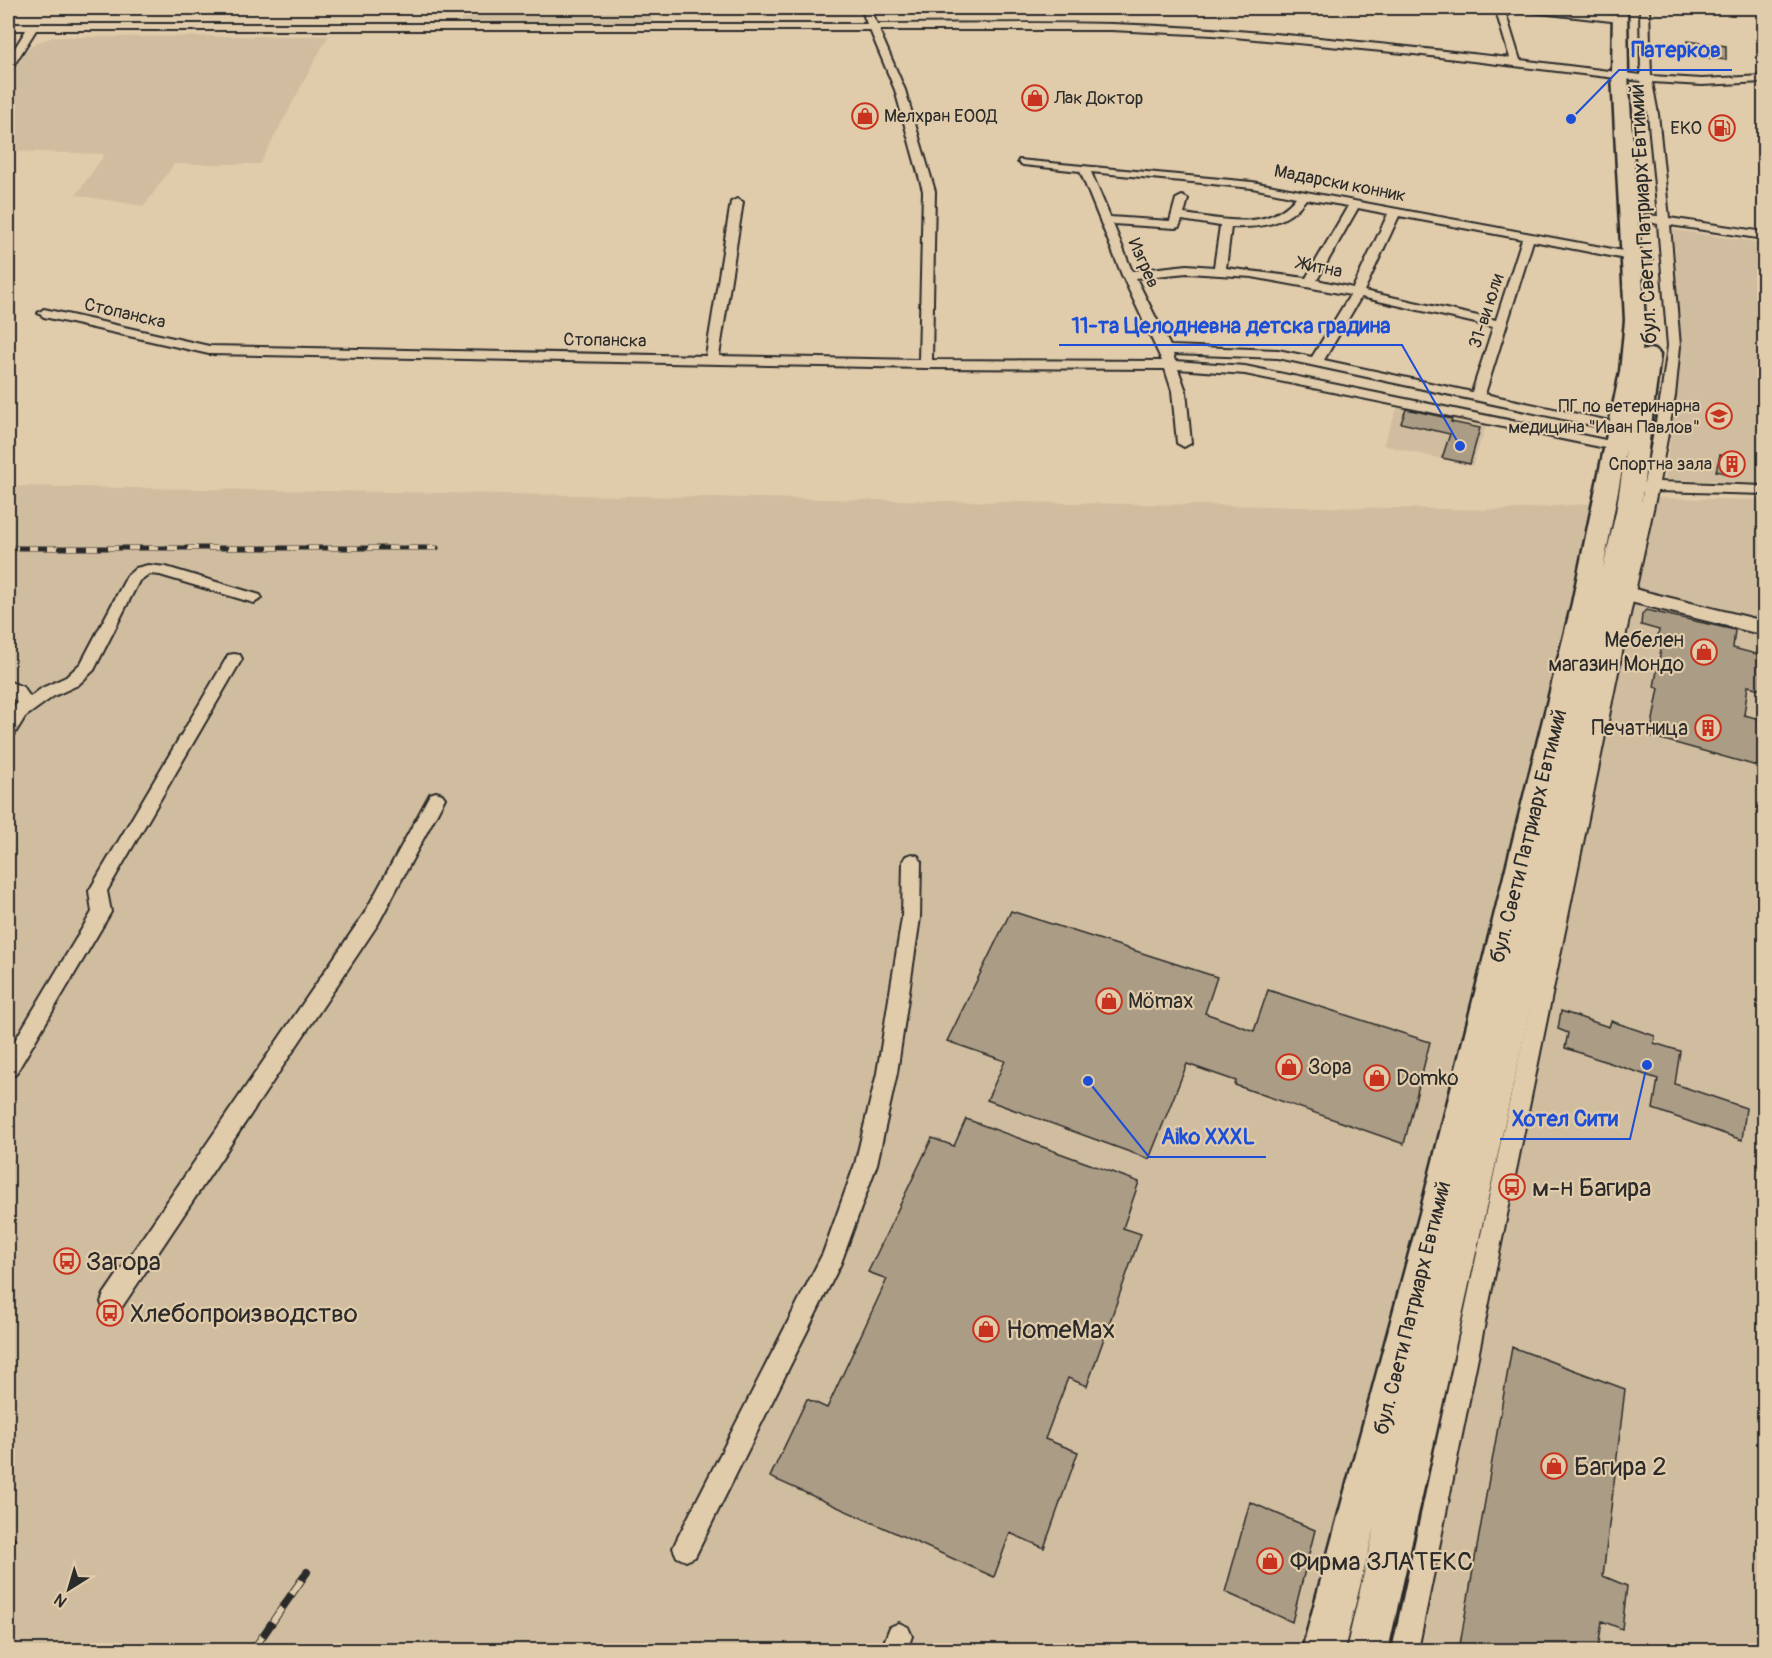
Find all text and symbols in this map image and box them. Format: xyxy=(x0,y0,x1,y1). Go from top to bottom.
callout: Патерков xyxy=(1619,30,1732,70)
text: Патерков xyxy=(1631,36,1721,64)
shop icon: Лак Доктор xyxy=(1020,83,1050,113)
street label: бул. Свети Патриарх Евтимий xyxy=(1623,83,1664,345)
place label: Лак Доктор xyxy=(1053,87,1143,110)
shop icon: Мелхран ЕООД xyxy=(850,101,880,131)
place label: Мелхран ЕООД xyxy=(884,105,997,128)
fuel station icon: EKO xyxy=(1707,113,1737,143)
place label: EKO xyxy=(1670,117,1702,140)
street label: Мадарски конник xyxy=(1272,159,1408,208)
street label: Изгрев xyxy=(1122,235,1165,292)
street label: Житна xyxy=(1292,251,1344,283)
street label: 31-ви юли xyxy=(1464,271,1509,351)
street label: Стопанска xyxy=(82,293,168,334)
callout: 11-та Целодневна детска градина xyxy=(1059,305,1402,345)
text: 11-та Целодневна детска градина xyxy=(1071,312,1391,340)
street label: Стопанска xyxy=(563,328,647,353)
place label: ПГ по ветеринарна медицина "Иван Павлов" xyxy=(1508,395,1700,439)
school or university icon: ПГ по ветеринарна медицина "Иван Павлов" xyxy=(1704,401,1734,431)
building icon: Спортна зала xyxy=(1717,449,1747,479)
place label: Спортна зала xyxy=(1608,453,1712,476)
place label: Мебелен магазин Мондо xyxy=(1548,627,1684,678)
shop icon: Мебелен магазин Мондо xyxy=(1689,637,1719,667)
street label: бул. Свети Патриарх Евтимий xyxy=(1484,706,1573,966)
building icon: Печатница xyxy=(1693,713,1723,743)
place label: Печатница xyxy=(1591,715,1688,742)
shop icon: Mömax xyxy=(1094,986,1124,1016)
place label: Mömax xyxy=(1128,988,1194,1015)
shop icon: Зора xyxy=(1274,1052,1304,1082)
place label: Зора xyxy=(1308,1054,1352,1081)
shop icon: Domko xyxy=(1362,1063,1392,1093)
place label: Domko xyxy=(1396,1065,1459,1092)
callout: Хотел Сити xyxy=(1500,1099,1630,1139)
text: Хотел Сити xyxy=(1512,1105,1618,1133)
callout: Aiko XXXL xyxy=(1149,1117,1266,1157)
text: Aiko XXXL xyxy=(1161,1123,1255,1151)
bus stop icon: м-н Багира xyxy=(1497,1172,1527,1202)
place label: м-н Багира xyxy=(1532,1172,1651,1204)
street label: бул. Свети Патриарх Евтимий xyxy=(1368,1178,1457,1438)
bus stop icon: Загора xyxy=(52,1246,82,1276)
place label: Загора xyxy=(86,1246,161,1278)
bus stop icon: Хлебопроизводство xyxy=(95,1298,125,1328)
place label: Хлебопроизводство xyxy=(130,1298,358,1330)
shop icon: HomeMax xyxy=(971,1314,1001,1344)
place label: HomeMax xyxy=(1006,1314,1115,1346)
shop icon: Багира 2 xyxy=(1539,1451,1569,1481)
place label: Багира 2 xyxy=(1574,1451,1667,1483)
shop icon: Фирма ЗЛАТЕКС xyxy=(1255,1546,1285,1576)
place label: Фирма ЗЛАТЕКС xyxy=(1290,1546,1473,1578)
north arrow xyxy=(39,1559,99,1619)
text: N xyxy=(50,1589,71,1611)

